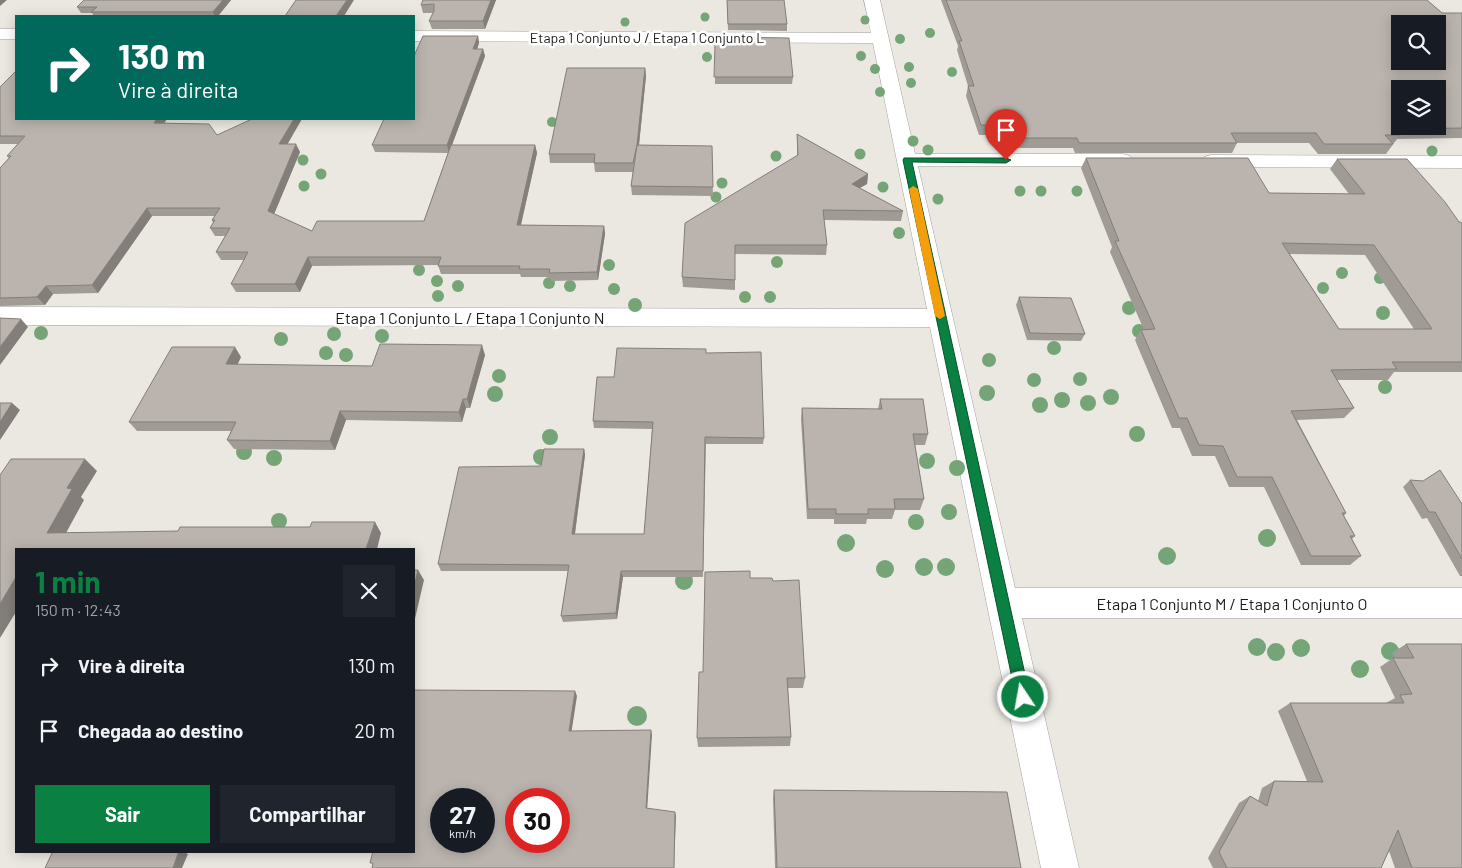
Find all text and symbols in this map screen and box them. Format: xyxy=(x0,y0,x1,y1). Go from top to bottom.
map controls xyxy=(1391,15,1446,135)
button: search xyxy=(1391,15,1446,70)
street label: Etapa 1 Conjunto J / Etapa 1 Conjunto L xyxy=(530,29,764,46)
text: 130 m xyxy=(118,34,205,76)
icon: right xyxy=(35,35,100,100)
text: Vire à direita xyxy=(118,76,238,102)
button: layers xyxy=(1391,80,1446,135)
pin xyxy=(985,109,1027,160)
icon: arrive xyxy=(992,116,1020,144)
street label: Etapa 1 Conjunto L / Etapa 1 Conjunto N xyxy=(335,308,605,327)
text: 1 min xyxy=(35,563,101,599)
button: close xyxy=(343,565,395,617)
street label: Etapa 1 Conjunto M / Etapa 1 Conjunto O xyxy=(1097,594,1367,613)
text: 150 m · 12:43 xyxy=(35,600,121,619)
icon: right xyxy=(35,652,63,680)
text: Vire à direita xyxy=(78,654,185,677)
text: 130 m xyxy=(348,654,395,677)
position arrow xyxy=(996,670,1048,722)
icon: arrive xyxy=(35,717,63,745)
text: Chegada ao destino xyxy=(78,719,243,742)
text: 20 m xyxy=(355,719,395,742)
button: Sair xyxy=(35,785,210,843)
button: Compartilhar xyxy=(220,785,395,843)
speed limit sign: 30 xyxy=(505,788,570,853)
text: 27 xyxy=(449,799,476,829)
text: km/h xyxy=(449,826,476,840)

